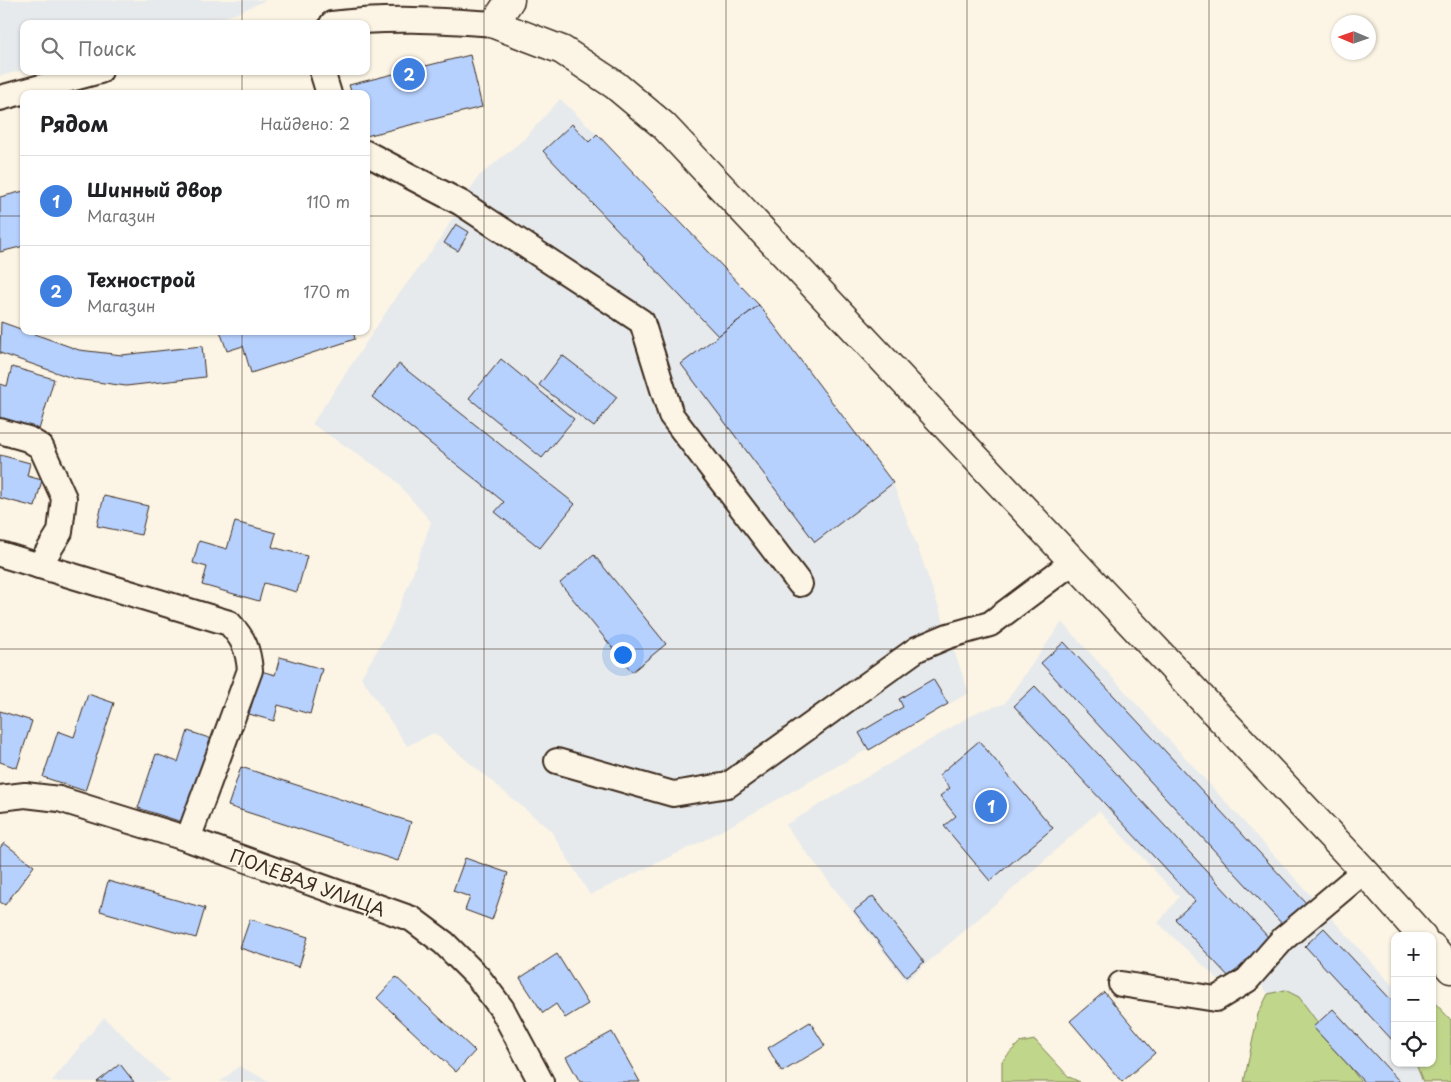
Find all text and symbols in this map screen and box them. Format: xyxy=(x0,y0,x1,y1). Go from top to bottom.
north arrow xyxy=(1331,15,1376,60)
search box xyxy=(20,20,370,75)
icon: search xyxy=(38,34,66,62)
text: Поиск xyxy=(78,34,136,62)
pin: 2 xyxy=(393,55,425,93)
text: Рядом xyxy=(40,107,108,139)
text: Найдено: 2 xyxy=(260,111,350,135)
text: Шинный двор xyxy=(87,175,222,203)
text: 1 xyxy=(52,189,60,213)
text: 110 m xyxy=(307,189,350,213)
text: Магазин xyxy=(87,203,156,227)
text: Технострой xyxy=(87,265,196,293)
text: 2 xyxy=(50,279,62,303)
text: 170 m xyxy=(304,279,350,303)
text: Магазин xyxy=(87,293,156,317)
your location xyxy=(610,642,636,668)
pin: 1 xyxy=(975,787,1007,825)
street label: ПОЛЕВАЯ УЛИЦА xyxy=(227,841,390,923)
map controls xyxy=(1391,932,1436,1067)
button: + xyxy=(1391,932,1436,977)
button: − xyxy=(1391,977,1436,1022)
button: locate xyxy=(1391,1022,1436,1067)

